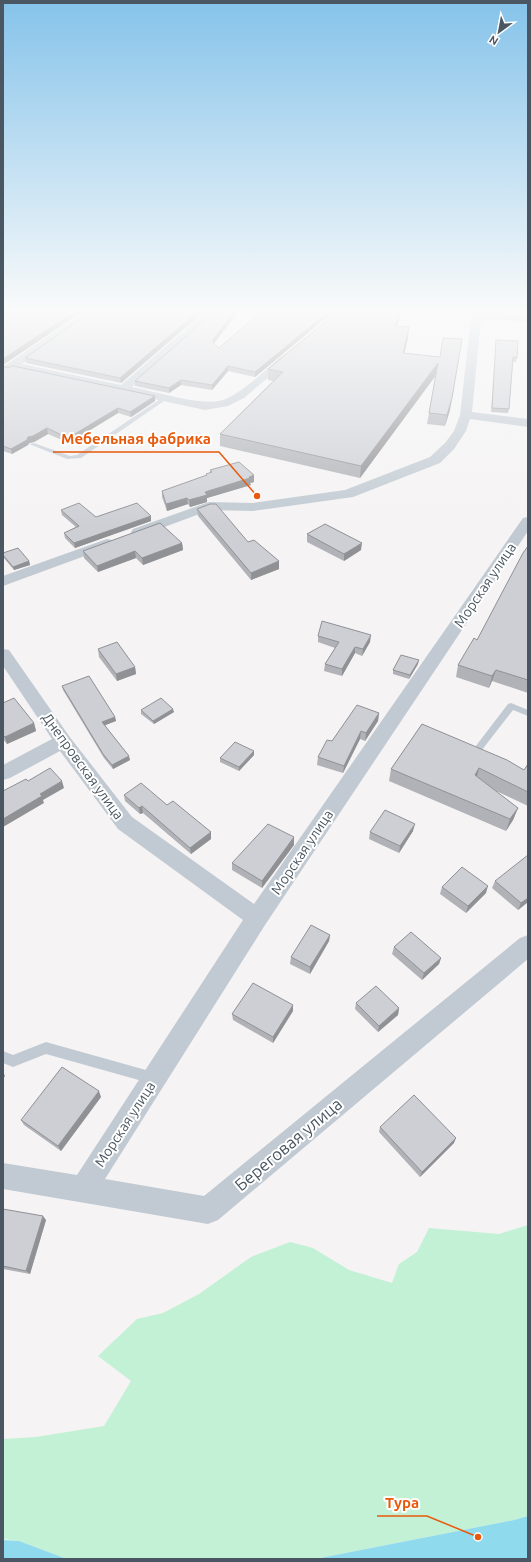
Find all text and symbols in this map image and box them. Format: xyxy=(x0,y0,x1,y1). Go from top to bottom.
north arrow xyxy=(479,12,519,52)
text: N xyxy=(487,33,500,48)
callout: Мебельная фабрика xyxy=(53,425,219,452)
text: Мебельная фабрика xyxy=(61,430,211,447)
street label: Морская улица xyxy=(451,540,519,630)
street label: Днепровская улица xyxy=(39,710,127,822)
street label: Морская улица xyxy=(268,807,336,897)
street label: Морская улица xyxy=(91,1078,159,1170)
street label: Береговая улица xyxy=(231,1094,345,1194)
callout: Тура xyxy=(377,1489,427,1516)
text: Тура xyxy=(385,1494,419,1511)

